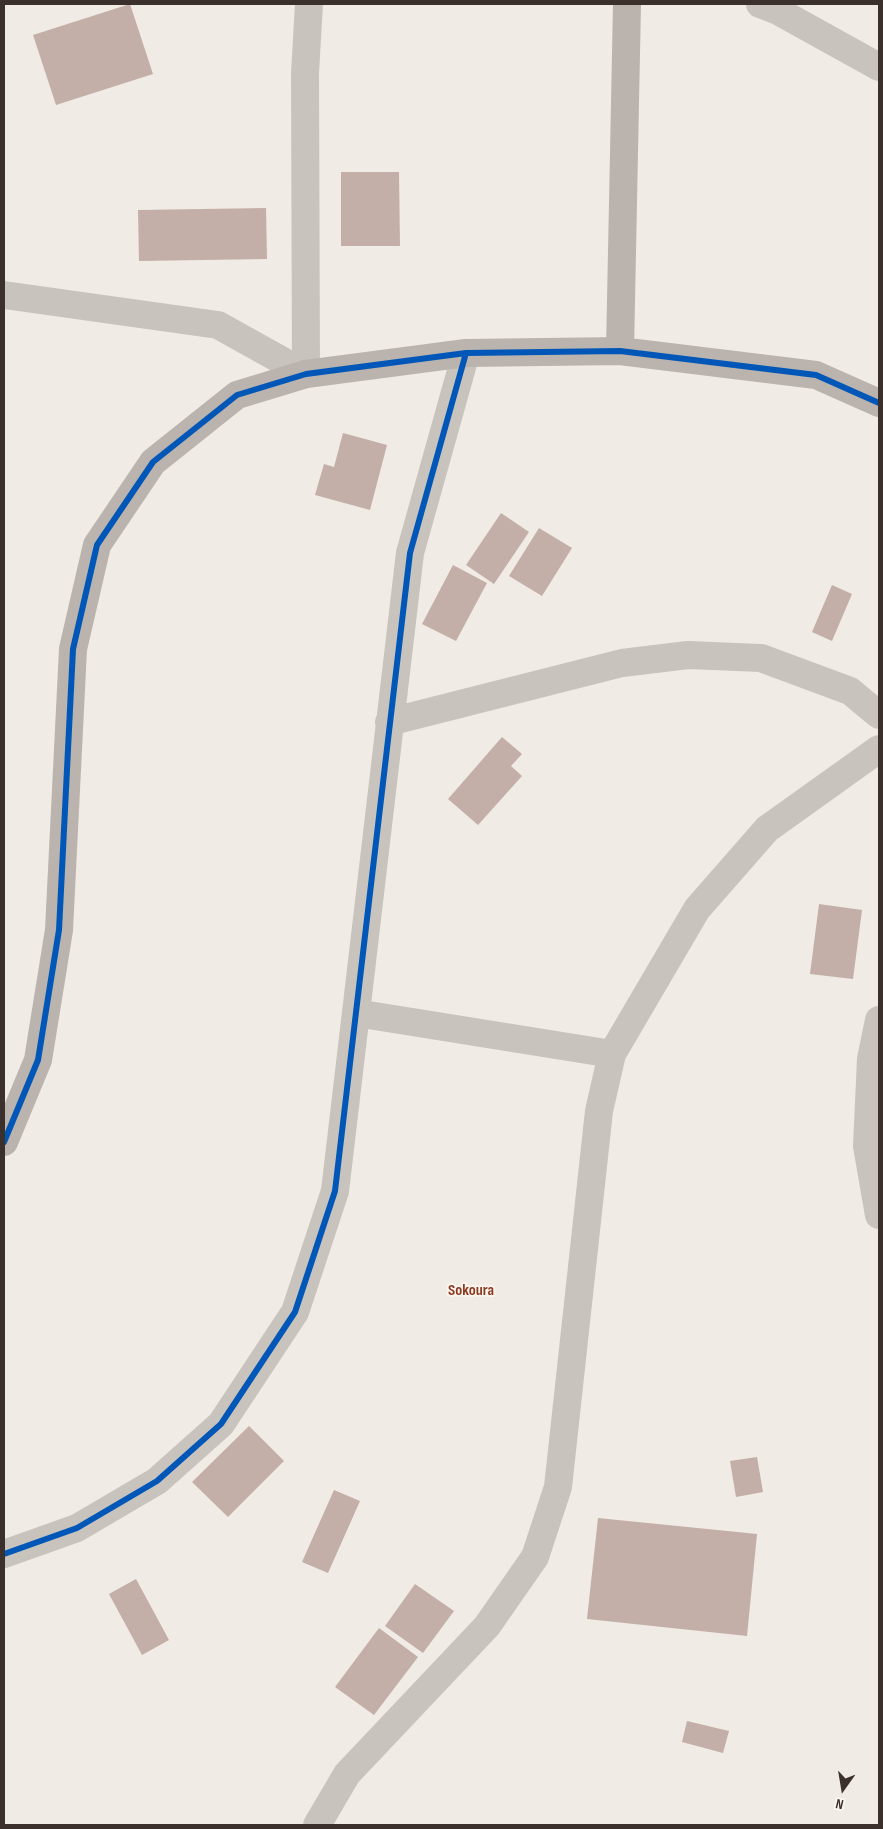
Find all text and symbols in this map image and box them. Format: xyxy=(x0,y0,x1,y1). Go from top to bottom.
district label: Sokoura xyxy=(448,1281,494,1301)
north arrow xyxy=(818,1764,868,1814)
text: N xyxy=(834,1795,845,1813)

